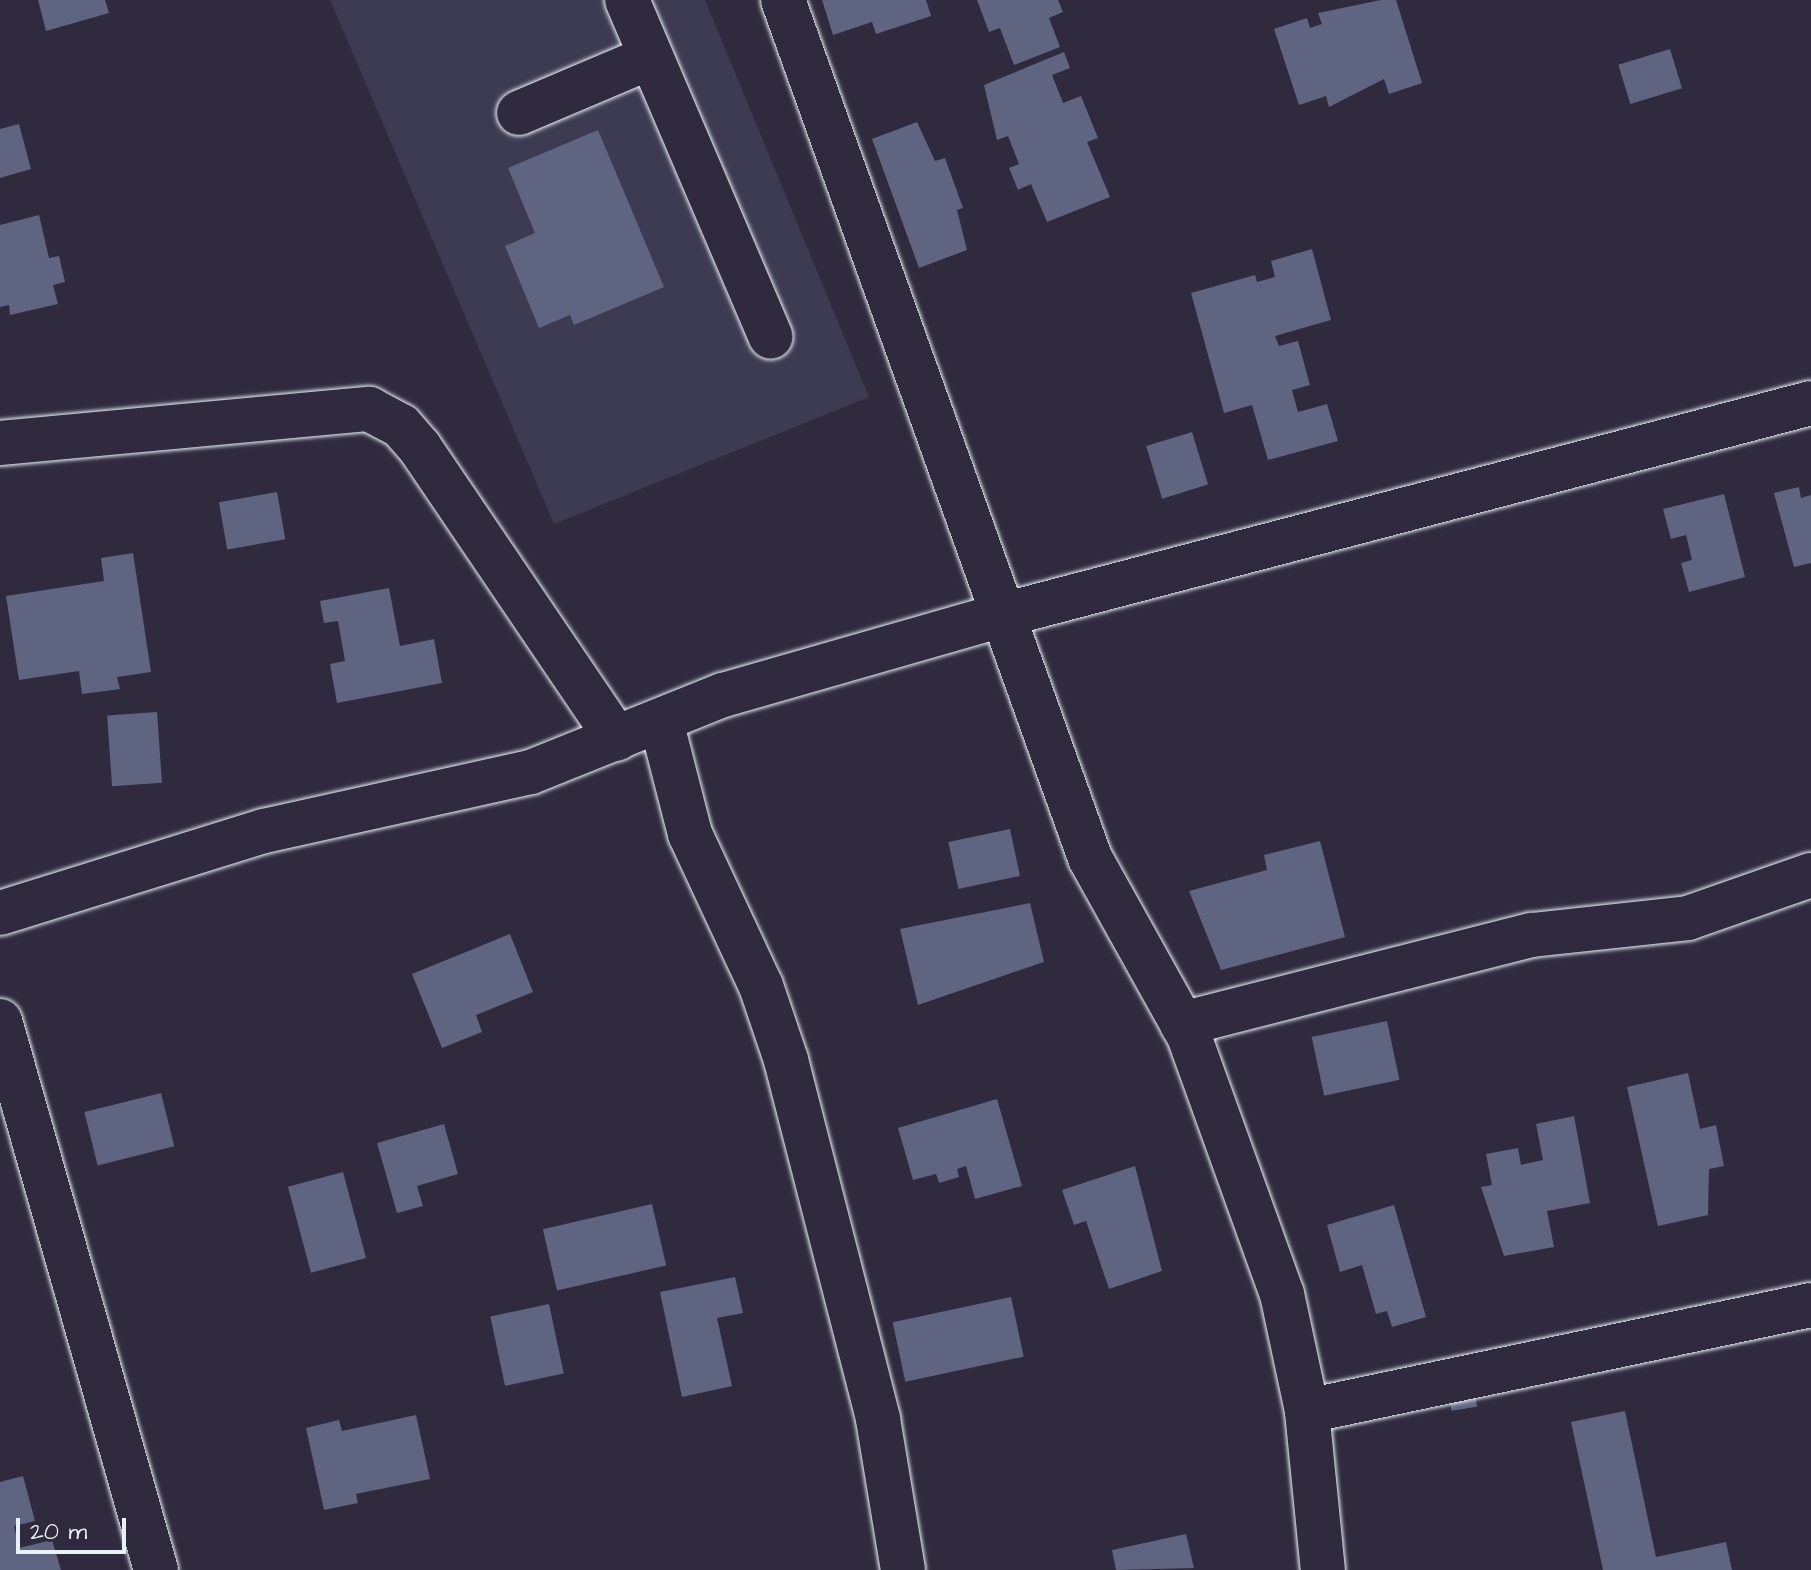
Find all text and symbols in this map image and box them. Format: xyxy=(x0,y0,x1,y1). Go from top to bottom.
scale bar xyxy=(20,1502,130,1552)
text: 20 m xyxy=(30,1515,87,1549)

